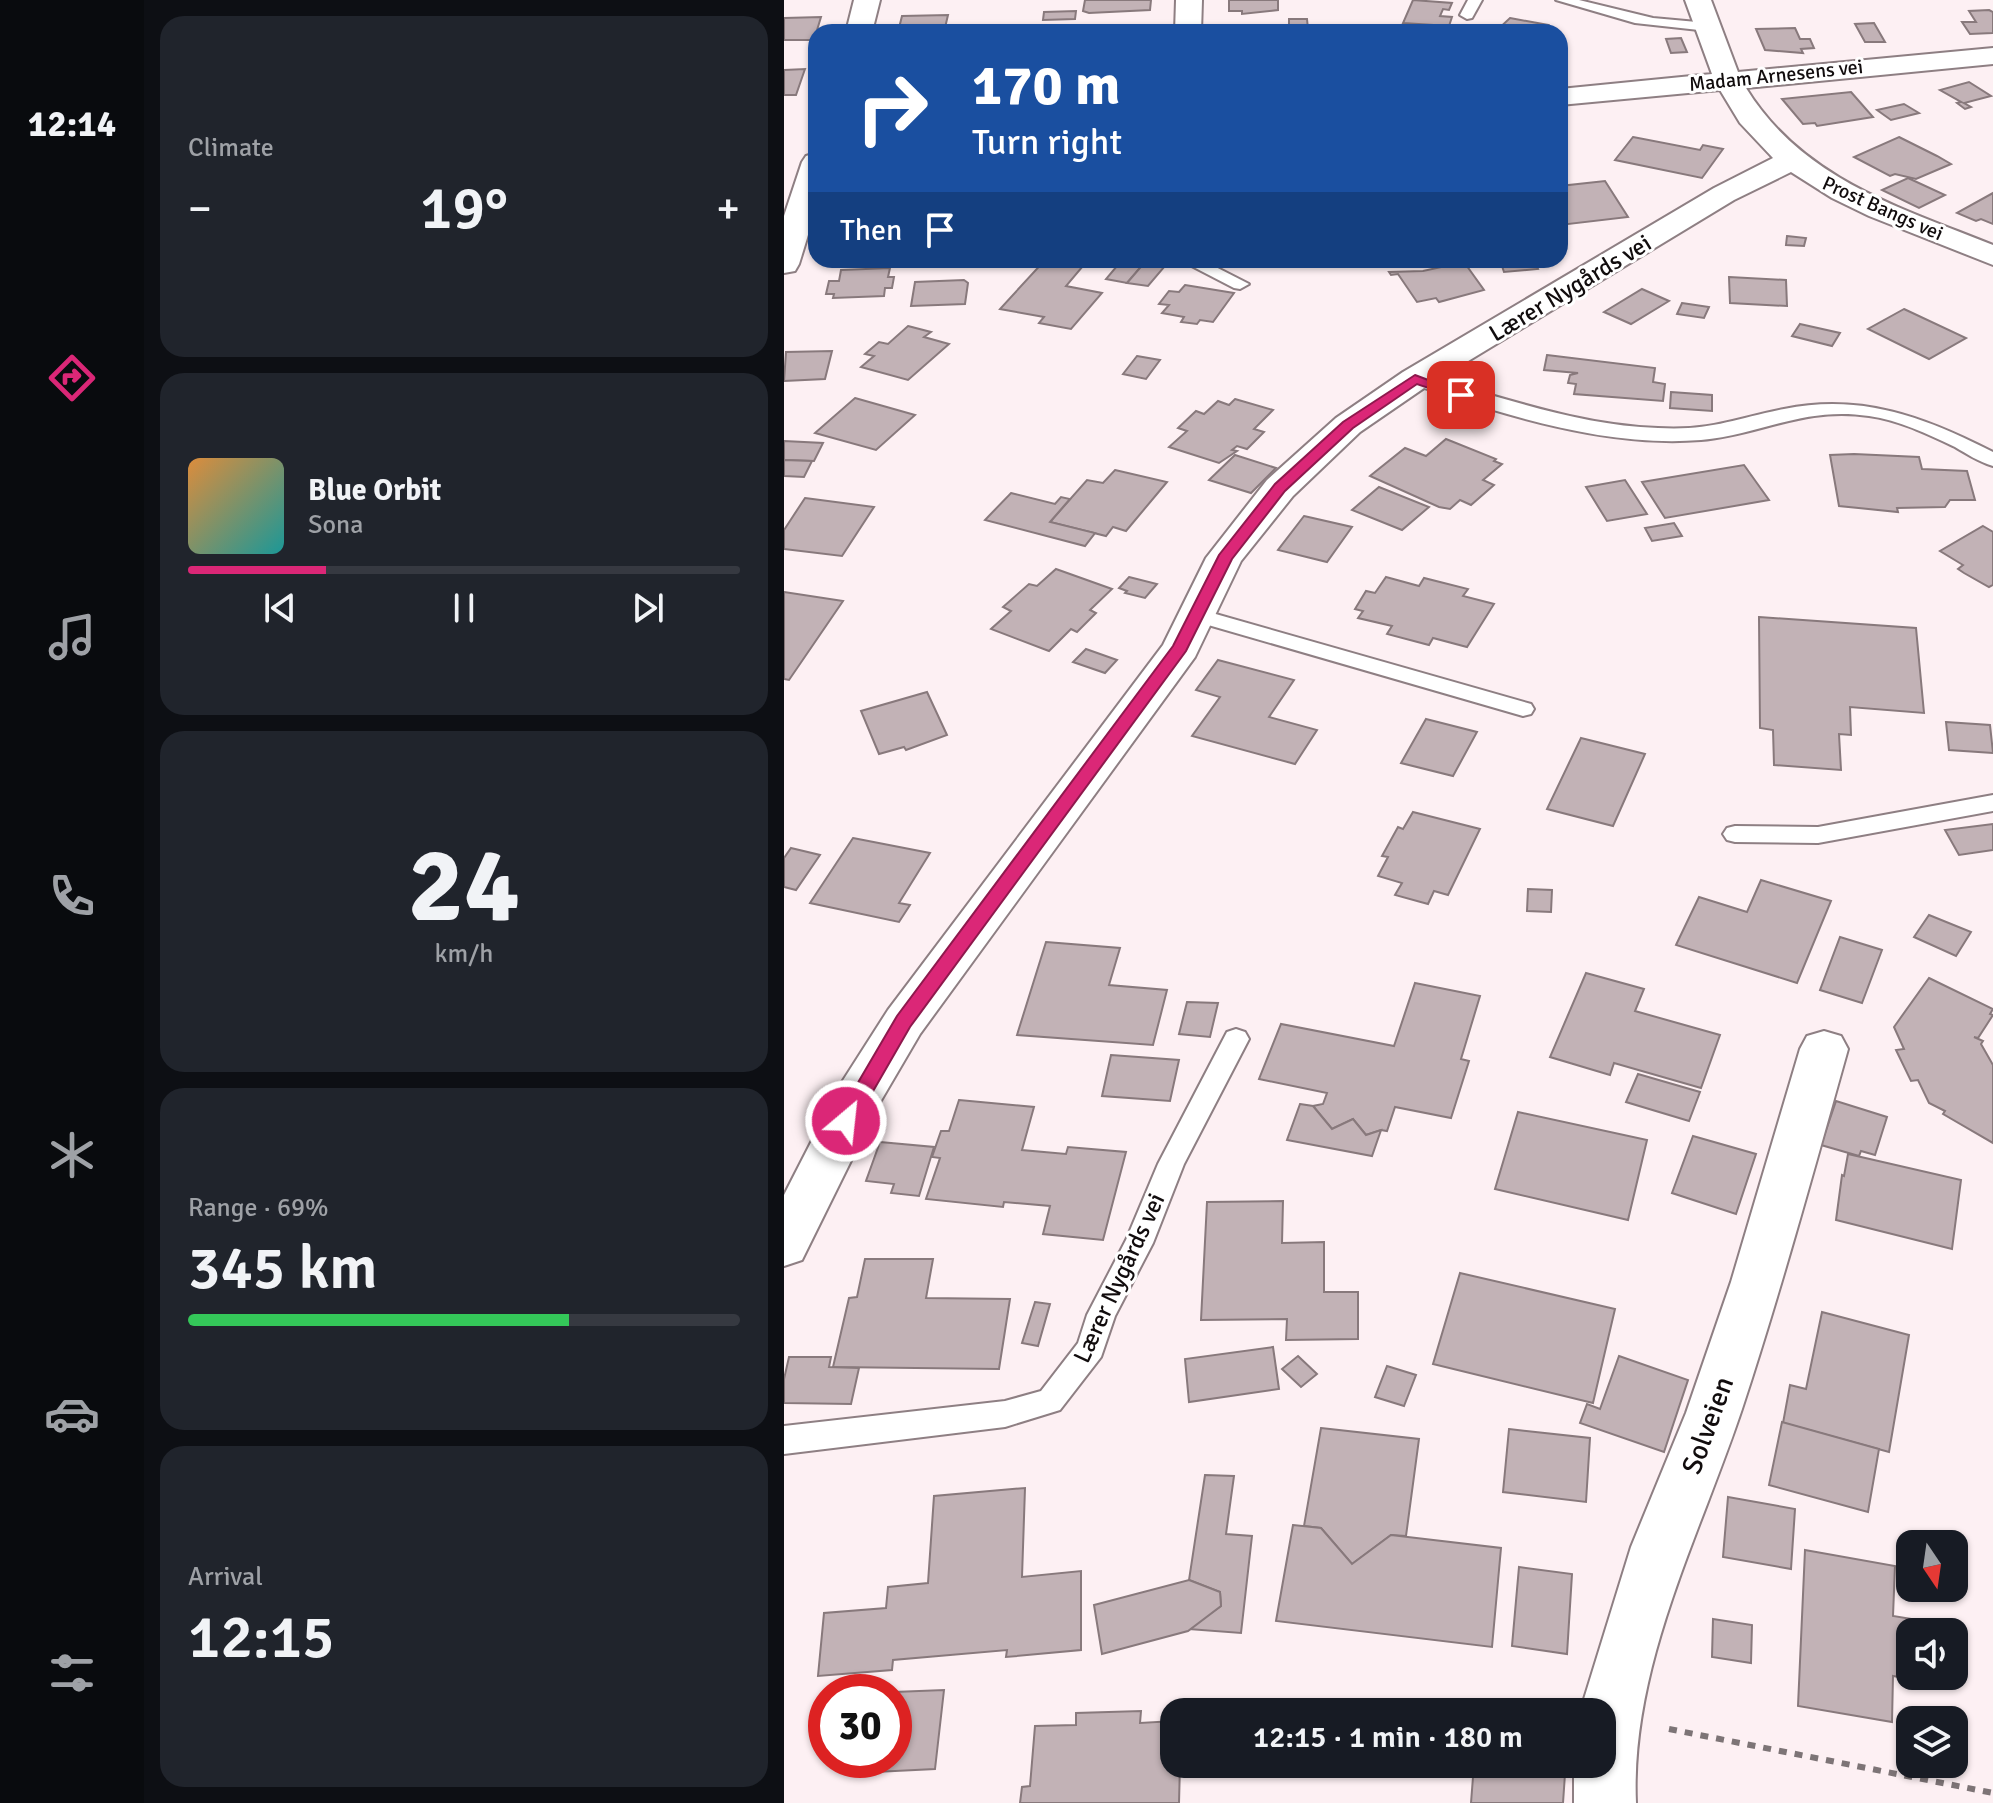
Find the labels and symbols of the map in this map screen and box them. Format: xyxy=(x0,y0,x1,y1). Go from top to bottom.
street label: Madam Arnesens vei xyxy=(1688,54,1864,97)
street label: Prost Bangs vei xyxy=(1818,171,1947,246)
street label: Lærer Nygårds vei xyxy=(1483,228,1657,348)
pin xyxy=(1427,361,1495,429)
position arrow xyxy=(804,1079,888,1163)
street label: Lærer Nygårds vei xyxy=(1067,1188,1171,1368)
street label: Solveien xyxy=(1675,1372,1741,1479)
north arrow xyxy=(1896,1530,1968,1602)
speed limit sign: 30 xyxy=(808,1674,912,1778)

